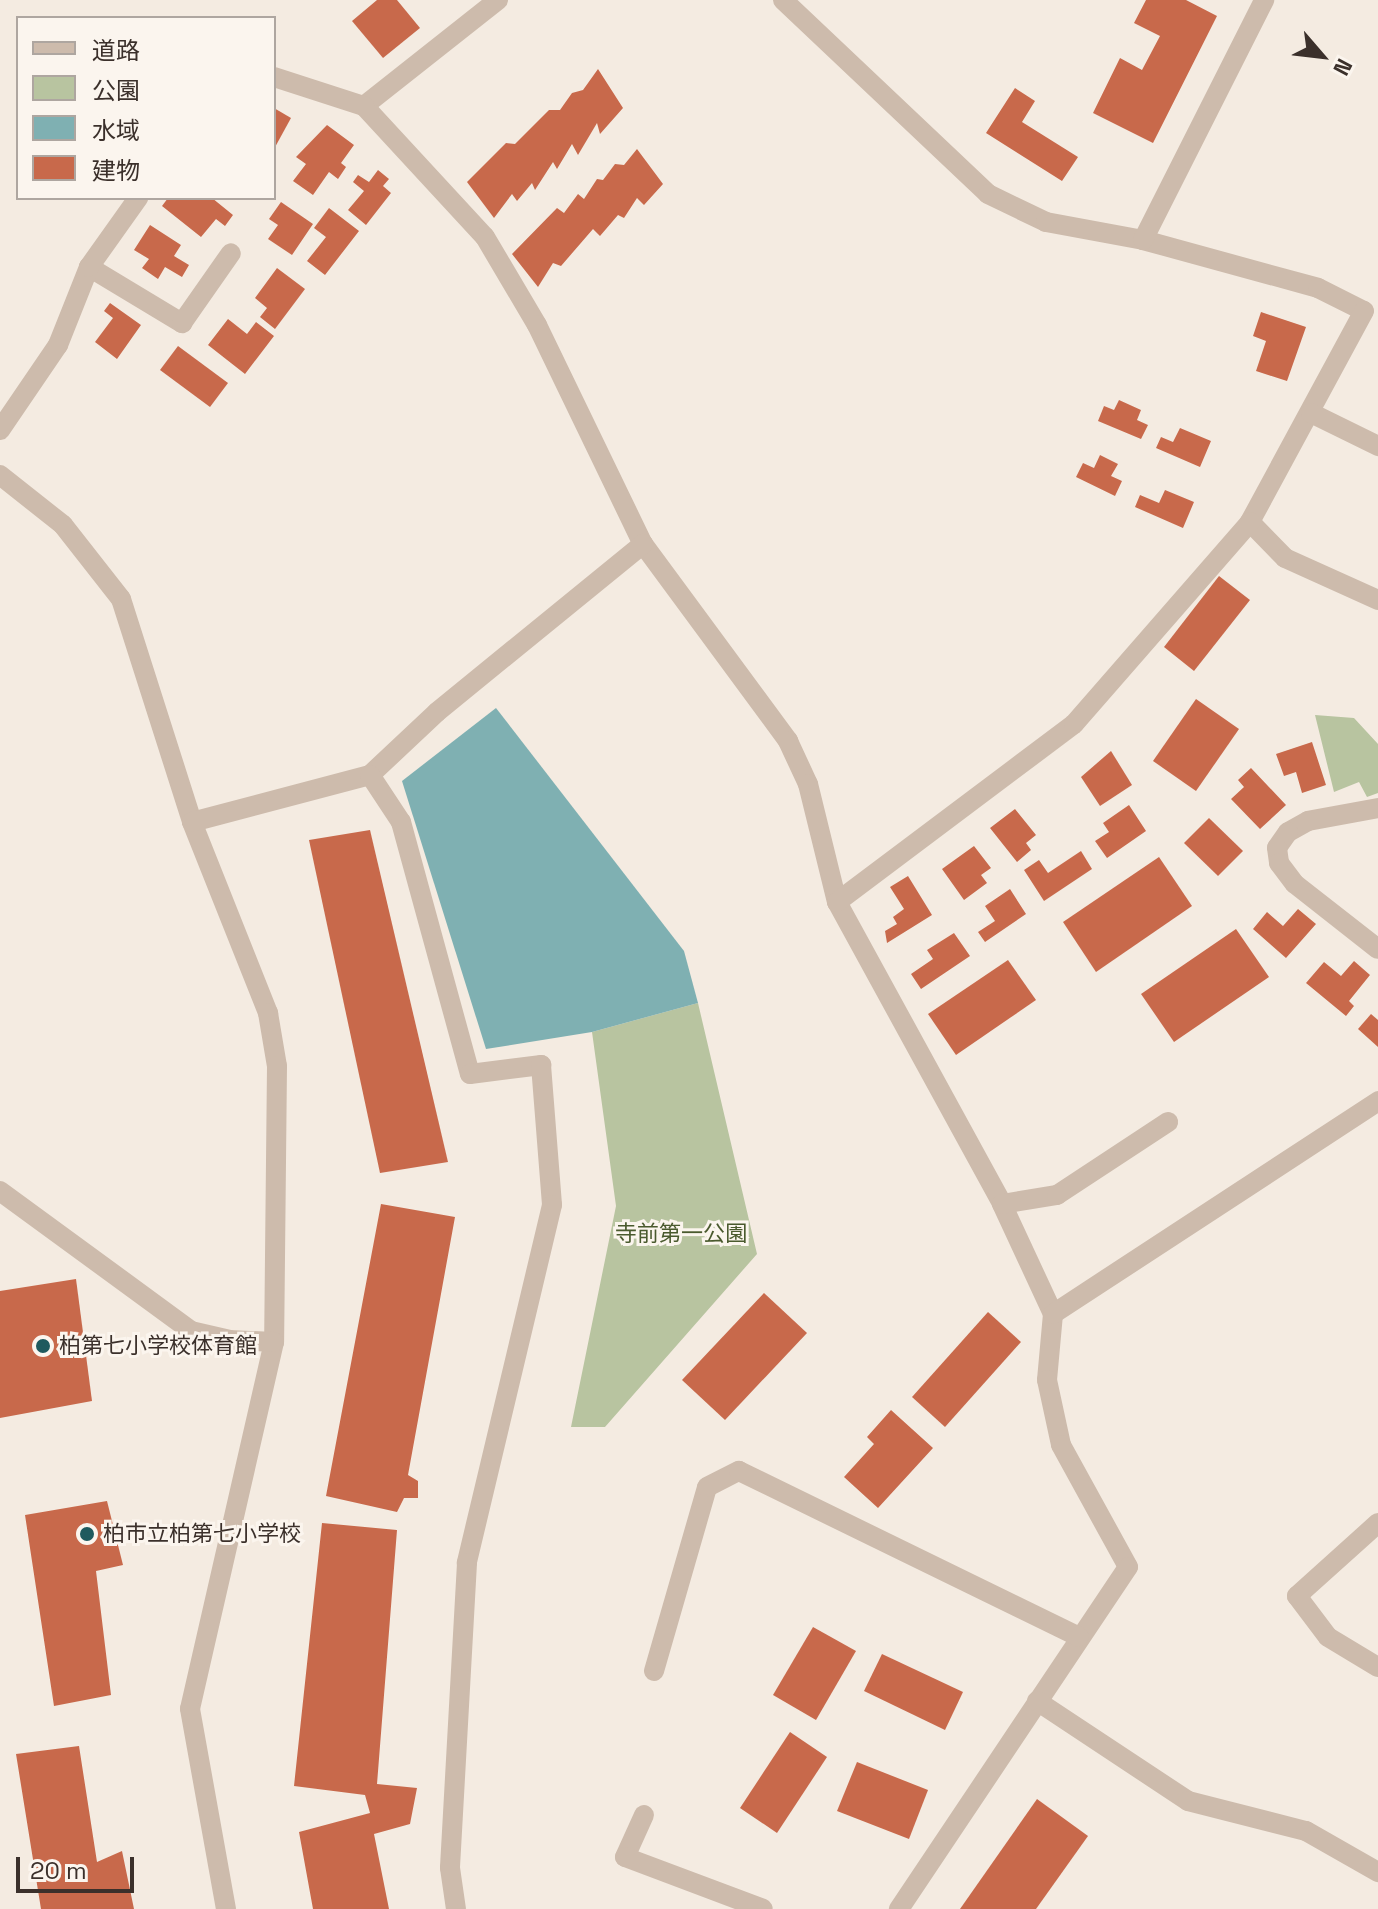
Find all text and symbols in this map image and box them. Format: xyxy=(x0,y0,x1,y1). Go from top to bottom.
legend xyxy=(16,16,276,200)
north arrow xyxy=(1282,16,1362,96)
text: 道路 xyxy=(92,35,140,66)
text: N xyxy=(1327,54,1359,80)
text: 公園 xyxy=(92,75,140,106)
text: 水域 xyxy=(92,115,140,146)
text: 建物 xyxy=(92,155,140,186)
park label: 寺前第一公園 xyxy=(615,1221,747,1247)
place label: 柏第七小学校体育館 xyxy=(59,1333,257,1359)
marker: 柏第七小学校体育館 xyxy=(34,1337,52,1355)
place label: 柏市立柏第七小学校 xyxy=(103,1521,301,1547)
marker: 柏市立柏第七小学校 xyxy=(78,1525,96,1543)
scale bar xyxy=(20,1841,138,1891)
text: 20 m xyxy=(30,1855,87,1886)

